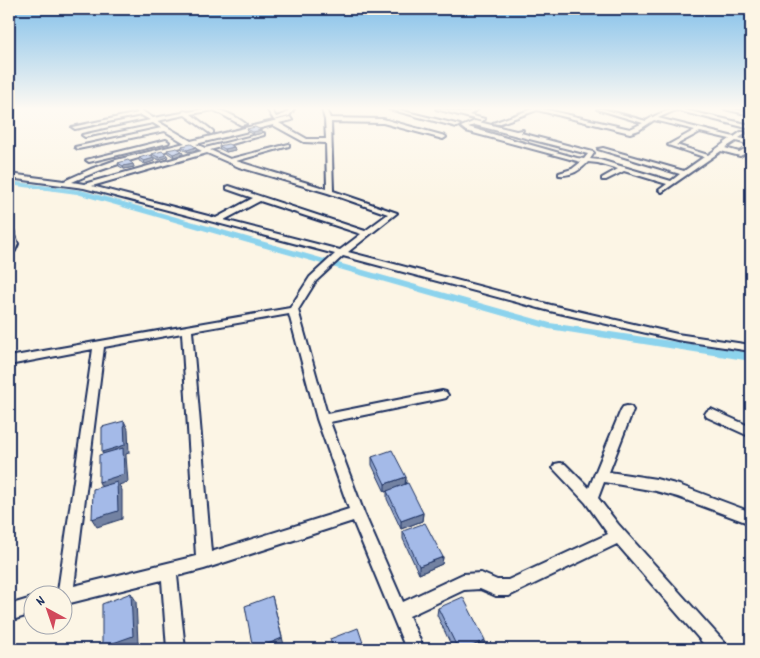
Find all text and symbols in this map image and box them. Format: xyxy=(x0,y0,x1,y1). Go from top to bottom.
north arrow xyxy=(22,586,72,636)
text: N xyxy=(32,592,50,611)

